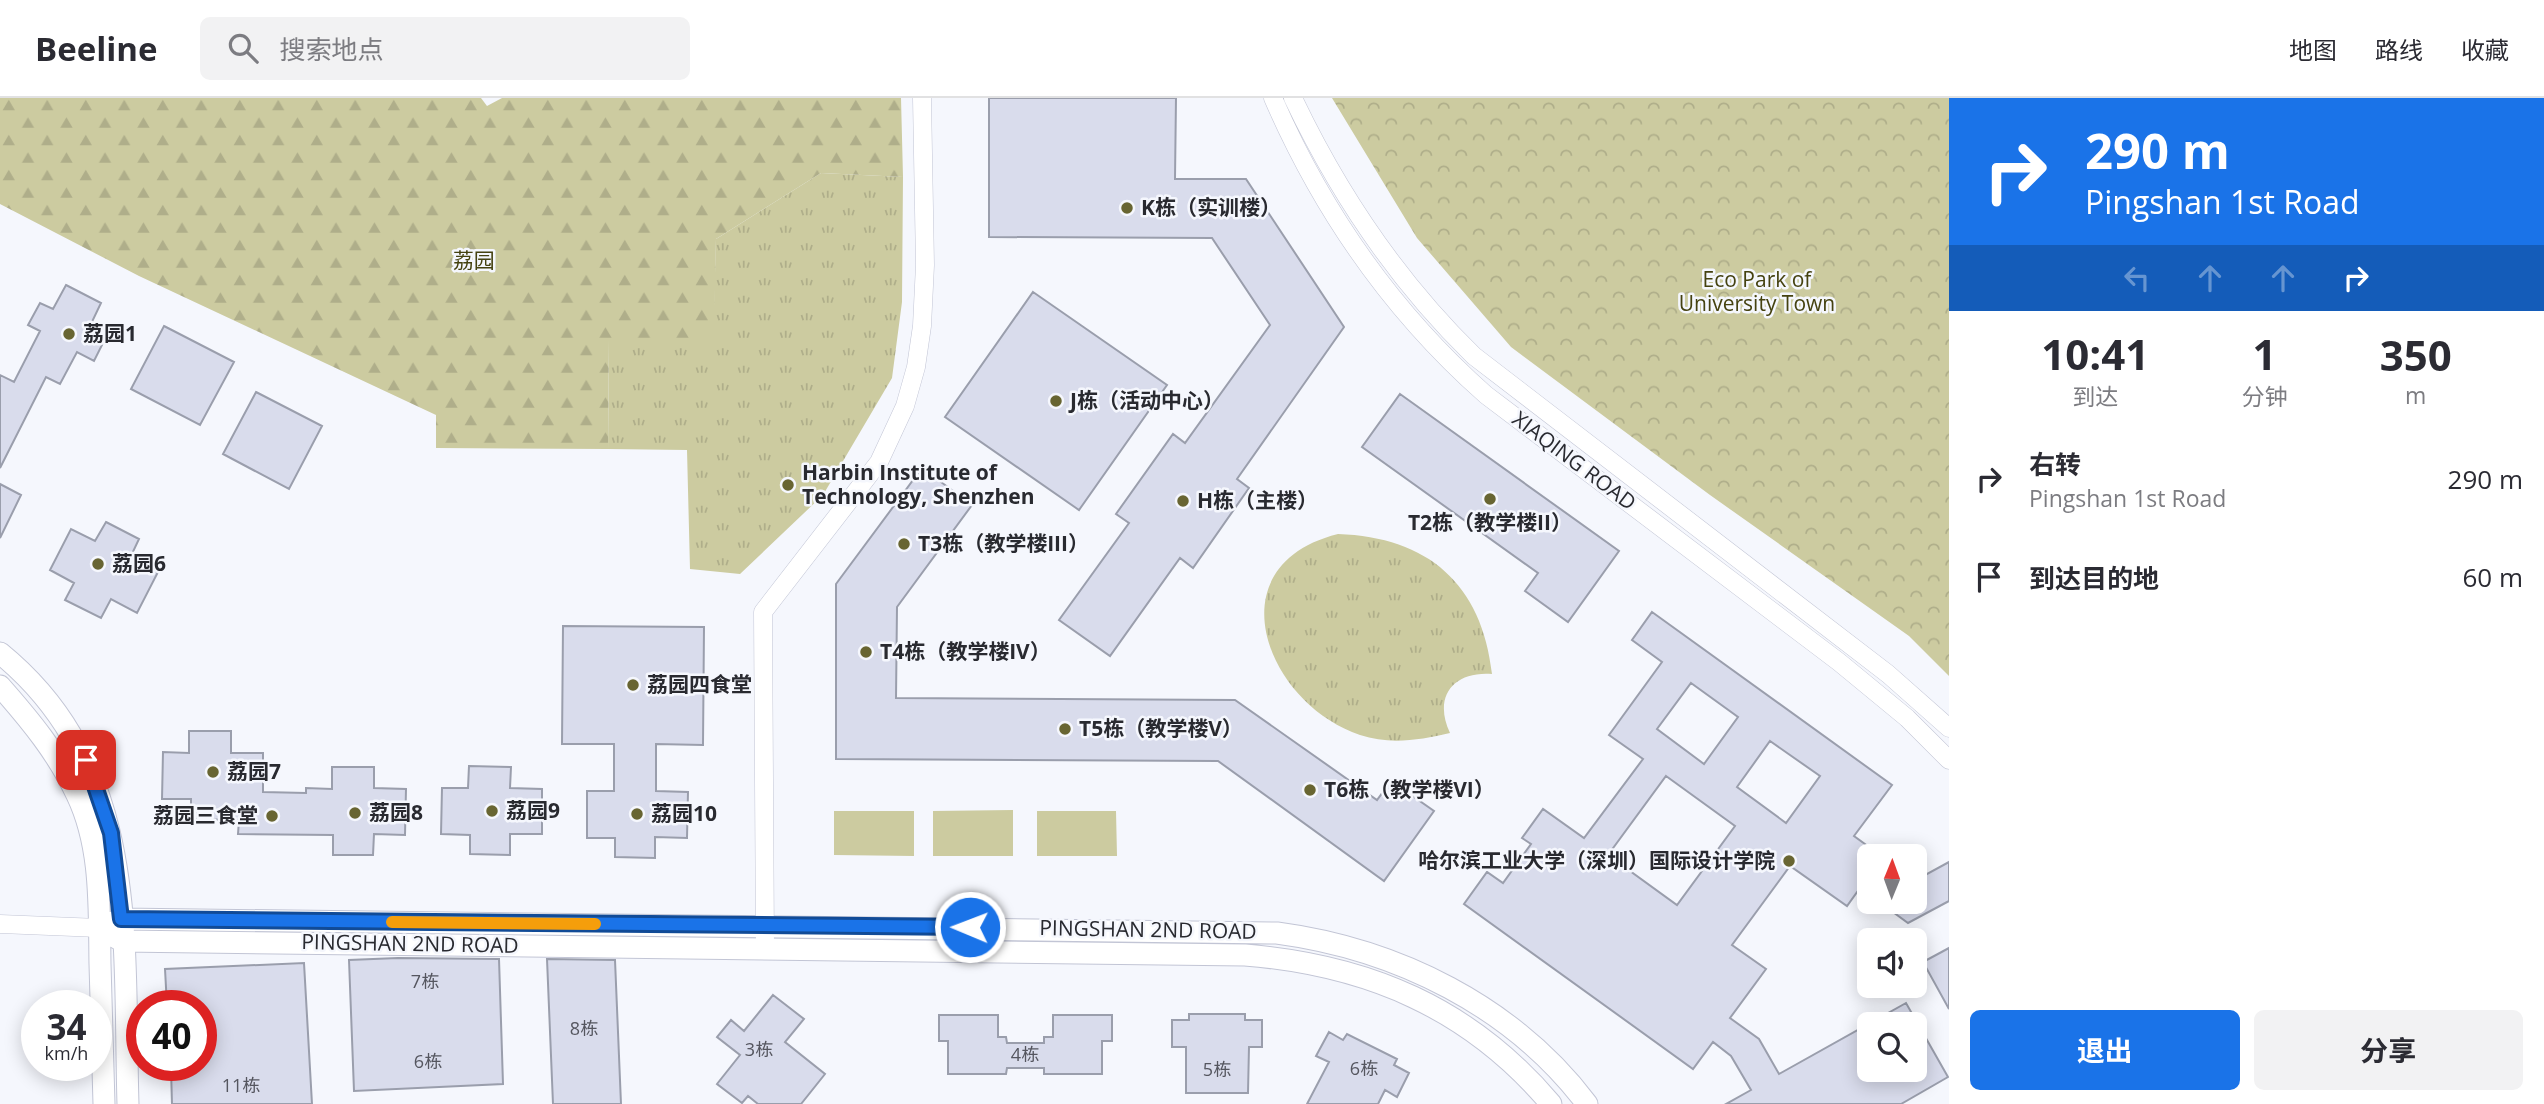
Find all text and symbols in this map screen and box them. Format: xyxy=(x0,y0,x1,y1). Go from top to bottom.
search box xyxy=(200,17,690,80)
text: Beeline xyxy=(35,26,158,71)
icon: search xyxy=(224,29,262,67)
text: 搜索地点 xyxy=(280,31,384,67)
text: 地图 xyxy=(2289,33,2337,66)
text: 路线 xyxy=(2375,33,2423,66)
text: 收藏 xyxy=(2461,33,2509,66)
text: 290 m xyxy=(2085,117,2230,183)
icon: right xyxy=(1970,126,2061,217)
text: Pingshan 1st Road xyxy=(2085,180,2360,223)
place label: K栋（实训楼） xyxy=(1141,193,1281,221)
marker: K栋（实训楼） xyxy=(1119,200,1135,216)
park label: 荔园 xyxy=(453,246,495,274)
icon: left xyxy=(2118,259,2156,297)
icon: ahead xyxy=(2191,259,2229,297)
icon: ahead xyxy=(2264,259,2302,297)
icon: right xyxy=(2337,259,2375,297)
park label: Eco Park of University Town xyxy=(1679,265,1835,317)
place label: 荔园1 xyxy=(83,319,137,347)
text: 10:41 xyxy=(2041,325,2149,382)
text: 1 xyxy=(2252,325,2276,382)
marker: 荔园1 xyxy=(61,326,77,342)
text: 350 xyxy=(2380,326,2452,383)
text: m xyxy=(2405,379,2426,411)
text: 到达 xyxy=(2072,380,2118,412)
text: 分钟 xyxy=(2241,380,2287,412)
place label: J栋（活动中心） xyxy=(1068,386,1224,414)
marker: J栋（活动中心） xyxy=(1048,393,1064,409)
street label: XIAQING ROAD xyxy=(1507,405,1642,516)
text: 右转 xyxy=(2029,446,2081,482)
place label: Harbin Institute of Technology, Shenzhen xyxy=(802,458,1034,510)
icon: right xyxy=(1970,460,2008,498)
text: 290 m xyxy=(2448,461,2523,497)
marker: Harbin Institute of Technology, Shenzhen xyxy=(780,477,796,493)
text: Pingshan 1st Road xyxy=(2029,482,2226,514)
place label: H栋（主楼） xyxy=(1197,486,1318,514)
marker: T2栋（教学楼II） xyxy=(1482,491,1498,507)
marker: H栋（主楼） xyxy=(1175,493,1191,509)
place label: T2栋（教学楼II） xyxy=(1408,508,1572,536)
place label: T3栋（教学楼III） xyxy=(918,529,1089,557)
marker: T3栋（教学楼III） xyxy=(896,536,912,552)
place label: 荔园6 xyxy=(112,549,166,577)
marker: 荔园6 xyxy=(90,556,106,572)
icon: arrive xyxy=(1970,558,2008,596)
text: 60 m xyxy=(2462,559,2523,595)
text: 到达目的地 xyxy=(2029,560,2159,596)
place label: T4栋（教学楼IV） xyxy=(880,637,1051,665)
marker: T4栋（教学楼IV） xyxy=(858,644,874,660)
place label: 荔园四食堂 xyxy=(647,670,752,698)
marker: 荔园四食堂 xyxy=(625,677,641,693)
place label: T5栋（教学楼V） xyxy=(1079,714,1243,742)
marker: T5栋（教学楼V） xyxy=(1057,721,1073,737)
pin xyxy=(56,730,116,790)
icon: arrive xyxy=(67,741,105,779)
place label: 荔园7 xyxy=(227,757,281,785)
marker: 荔园7 xyxy=(205,764,221,780)
place label: T6栋（教学楼VI） xyxy=(1324,775,1495,803)
marker: T6栋（教学楼VI） xyxy=(1302,782,1318,798)
place label: 荔园9 xyxy=(506,796,560,824)
place label: 荔园8 xyxy=(369,798,423,826)
place label: 荔园10 xyxy=(651,799,717,827)
place label: 荔园三食堂 xyxy=(153,801,258,829)
marker: 荔园9 xyxy=(484,803,500,819)
marker: 荔园8 xyxy=(347,805,363,821)
marker: 荔园10 xyxy=(629,806,645,822)
marker: 荔园三食堂 xyxy=(264,808,280,824)
north arrow xyxy=(1857,844,1927,914)
map controls xyxy=(1857,844,1927,1082)
place label: 哈尔滨工业大学（深圳）国际设计学院 xyxy=(1418,846,1775,874)
marker: 哈尔滨工业大学（深圳）国际设计学院 xyxy=(1781,853,1797,869)
position arrow xyxy=(933,890,1007,964)
street label: PINGSHAN 2ND ROAD xyxy=(1039,913,1257,945)
street label: PINGSHAN 2ND ROAD xyxy=(301,927,519,959)
button: sound xyxy=(1857,928,1927,998)
house number: 7栋 xyxy=(411,969,439,993)
speed limit sign: 40 xyxy=(126,990,217,1081)
text: 34 xyxy=(46,1003,87,1050)
button: 退出 xyxy=(1970,1010,2240,1090)
button: 分享 xyxy=(2254,1010,2523,1090)
button: search xyxy=(1857,1012,1927,1082)
house number: 8栋 xyxy=(570,1016,598,1040)
house number: 3栋 xyxy=(745,1037,773,1061)
text: km/h xyxy=(45,1041,88,1065)
house number: 4栋 xyxy=(1011,1042,1039,1066)
house number: 6栋 xyxy=(414,1049,442,1073)
house number: 6栋 xyxy=(1350,1056,1378,1080)
house number: 5栋 xyxy=(1203,1057,1231,1081)
house number: 11栋 xyxy=(222,1073,260,1097)

